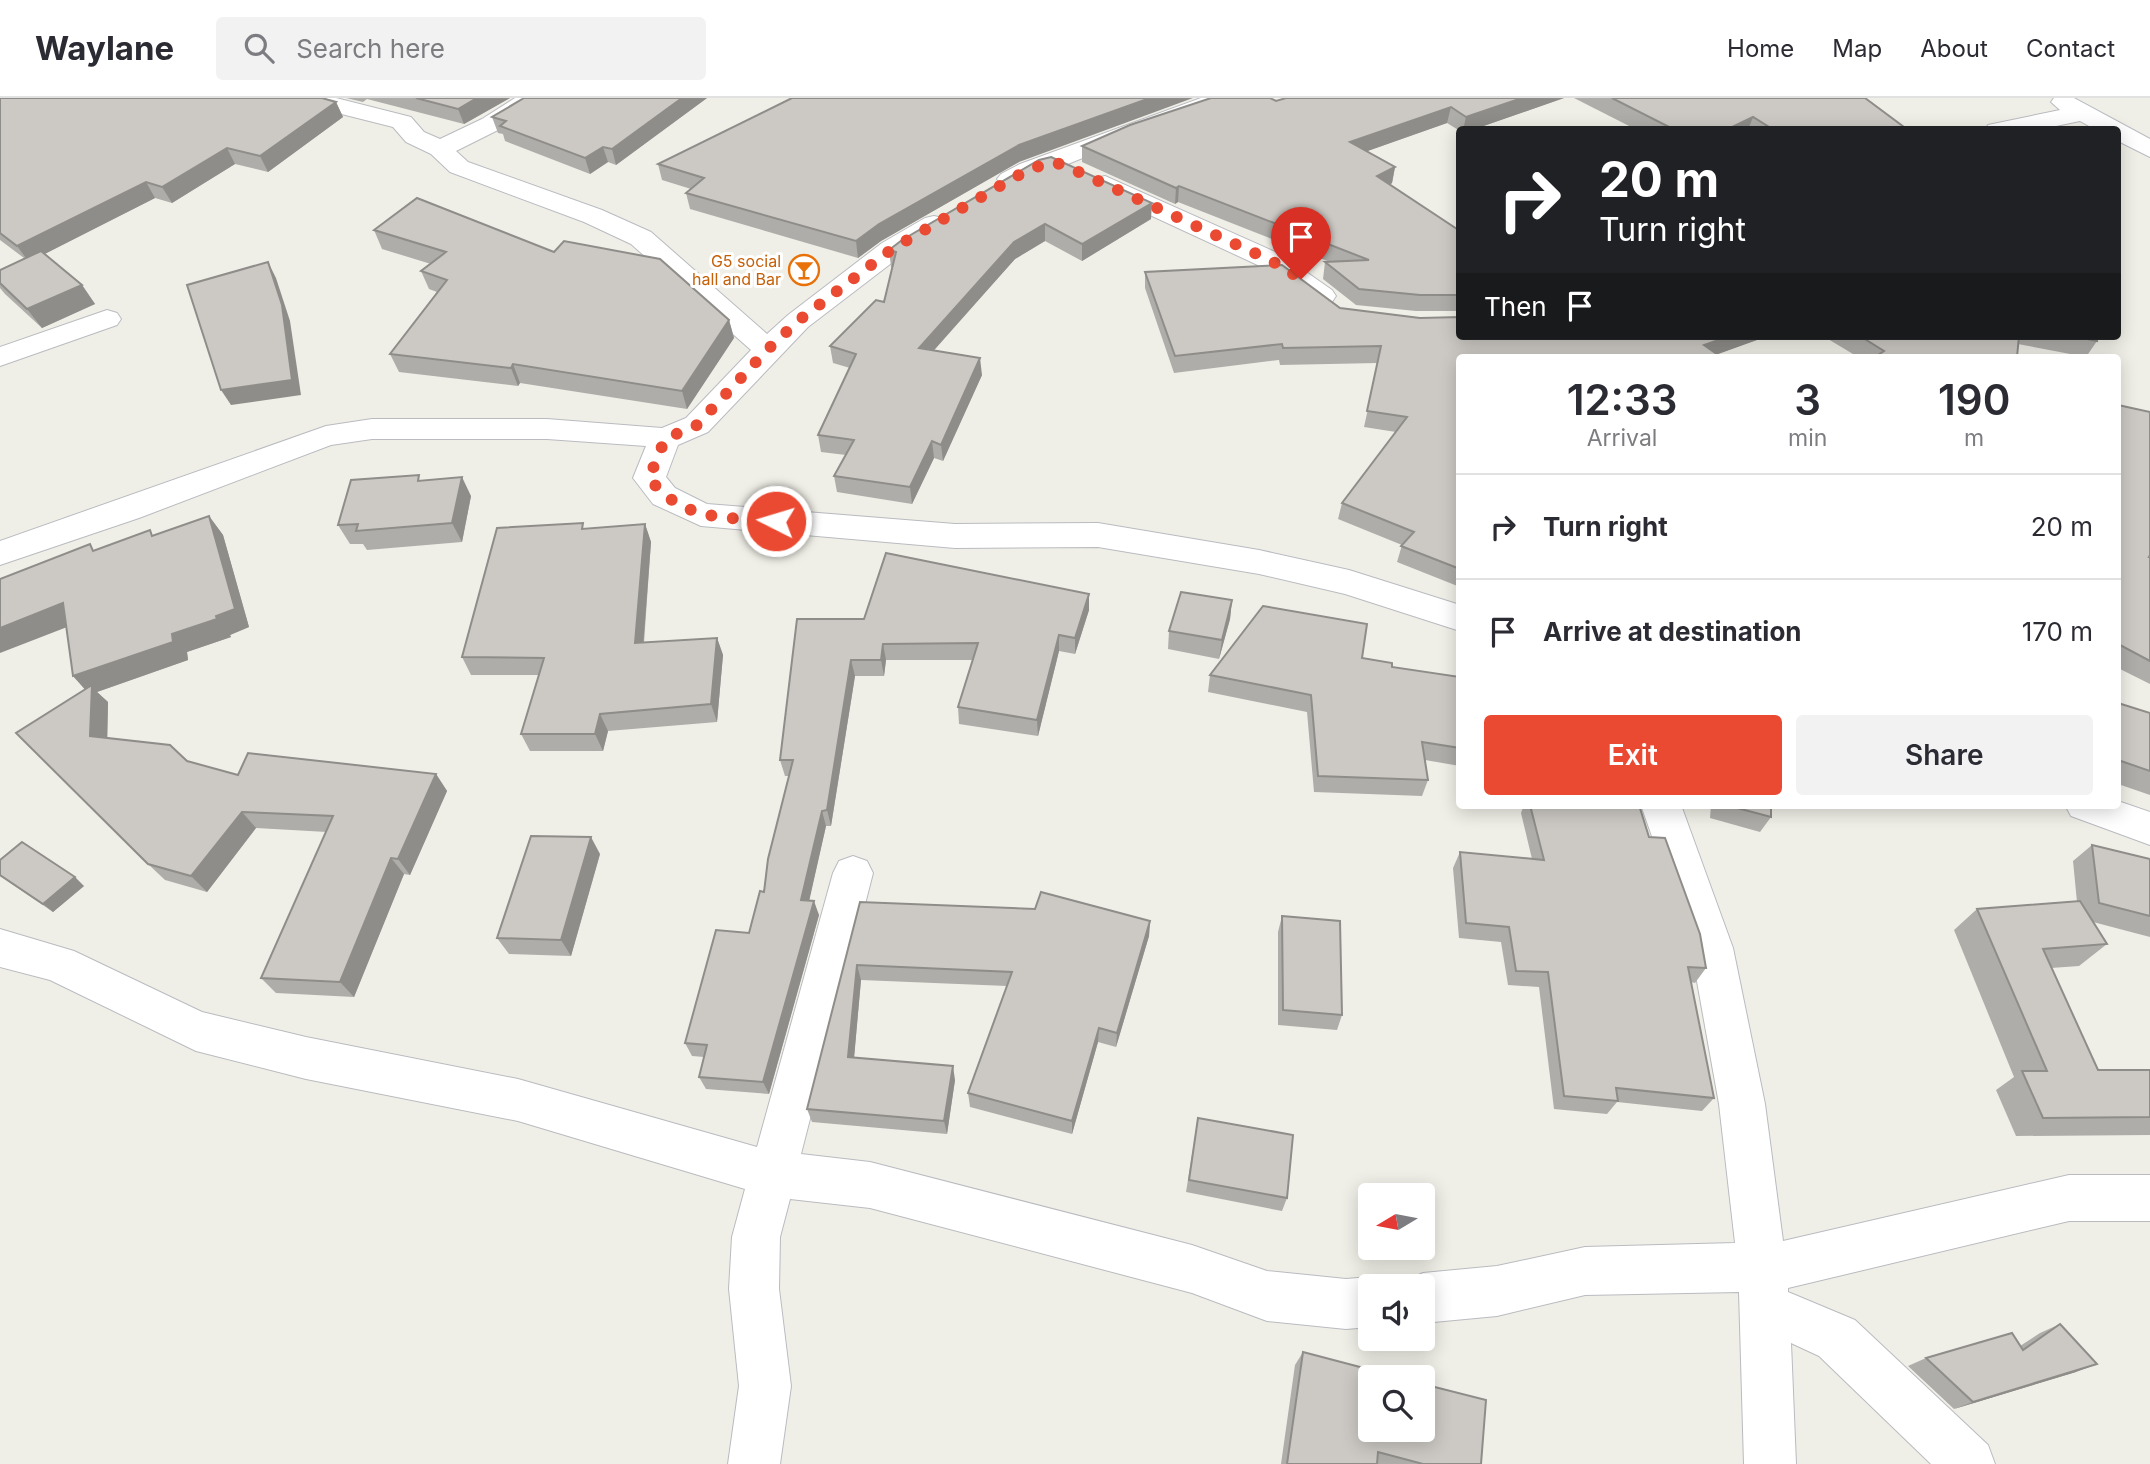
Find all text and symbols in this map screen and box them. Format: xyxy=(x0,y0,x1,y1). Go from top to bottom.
search box xyxy=(216,17,706,80)
text: Waylane xyxy=(35,28,174,68)
icon: search xyxy=(240,29,278,67)
text: Search here xyxy=(296,33,445,64)
text: Home xyxy=(1727,34,1794,63)
text: Map xyxy=(1832,34,1882,63)
text: About xyxy=(1920,34,1988,63)
text: Contact xyxy=(2026,34,2115,63)
text: 20 m xyxy=(1599,150,1719,209)
icon: right xyxy=(1484,154,1575,245)
pin xyxy=(1271,207,1331,279)
text: Turn right xyxy=(1599,210,1746,249)
icon: arrive xyxy=(1282,218,1320,256)
place label: G5 social hall and Bar xyxy=(692,251,781,289)
bar icon: G5 social hall and Bar xyxy=(787,253,821,287)
icon: arrive xyxy=(1561,287,1599,325)
text: Then xyxy=(1484,291,1547,322)
text: 12:33 xyxy=(1567,374,1677,425)
text: 3 xyxy=(1794,374,1821,425)
text: 190 xyxy=(1938,374,2010,425)
text: Arrival xyxy=(1587,424,1657,452)
text: min xyxy=(1788,424,1827,452)
text: m xyxy=(1964,424,1984,452)
position arrow xyxy=(739,484,813,558)
icon: right xyxy=(1484,508,1522,546)
text: Turn right xyxy=(1543,511,1668,542)
text: 20 m xyxy=(2031,511,2093,542)
icon: arrive xyxy=(1484,613,1522,651)
text: Arrive at destination xyxy=(1543,616,1802,647)
text: 170 m xyxy=(2022,616,2093,647)
button: Exit xyxy=(1484,715,1782,795)
button: Share xyxy=(1796,715,2093,795)
north arrow xyxy=(1358,1183,1435,1260)
map controls xyxy=(1358,1183,1435,1442)
button: sound xyxy=(1358,1274,1435,1351)
button: search xyxy=(1358,1365,1435,1442)

